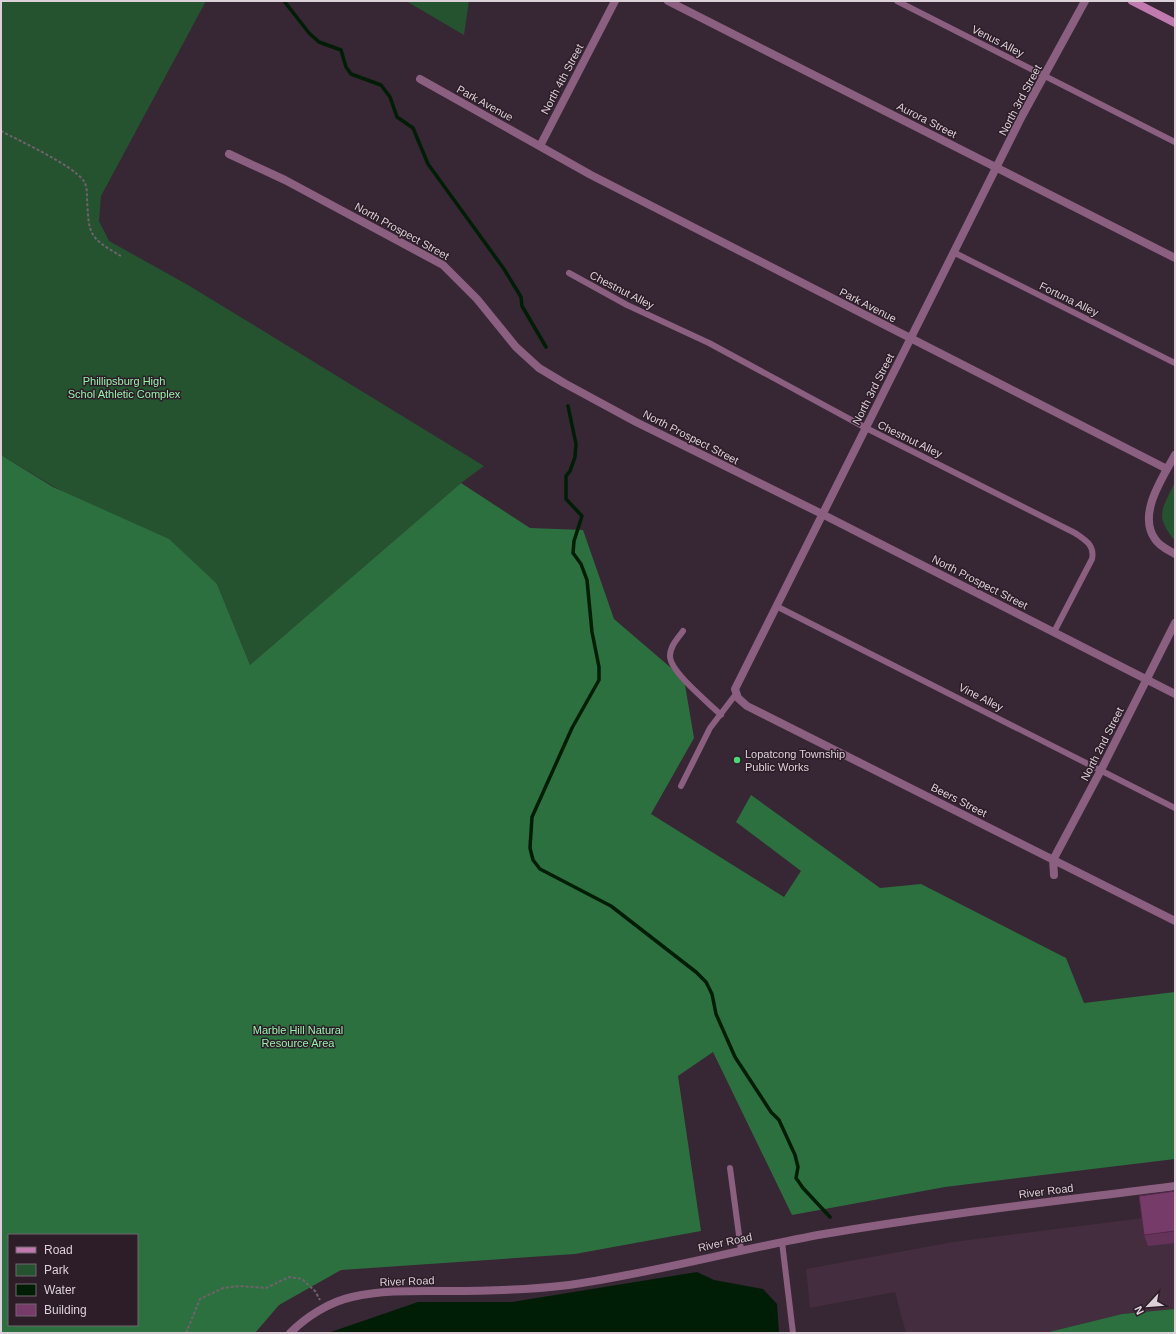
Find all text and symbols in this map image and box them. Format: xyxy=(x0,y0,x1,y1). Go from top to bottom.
street label: Venus Alley xyxy=(970,23,1027,59)
street label: North 4th Street xyxy=(538,42,586,116)
street label: North 3rd Street xyxy=(996,63,1044,137)
street label: Park Avenue xyxy=(455,83,515,123)
street label: Aurora Street xyxy=(895,100,959,140)
street label: North Prospect Street xyxy=(353,200,451,262)
street label: Chestnut Alley xyxy=(588,269,656,312)
street label: Fortuna Alley xyxy=(1038,280,1101,319)
street label: Park Avenue xyxy=(838,286,898,324)
street label: North 3rd Street xyxy=(850,351,896,427)
park label: Phillipsburg High Schol Athletic Complex xyxy=(68,375,181,400)
street label: North Prospect Street xyxy=(641,408,741,466)
street label: Chestnut Alley xyxy=(876,418,945,460)
street label: North Prospect Street xyxy=(930,553,1030,611)
street label: Vine Alley xyxy=(957,681,1006,713)
street label: North 2nd Street xyxy=(1078,705,1126,783)
place label: Lopatcong Township Public Works xyxy=(745,748,845,773)
marker: Lopatcong Township Public Works xyxy=(732,755,742,765)
street label: Beers Street xyxy=(929,781,989,819)
park label: Marble Hill Natural Resource Area xyxy=(253,1024,343,1049)
street label: River Road xyxy=(1018,1182,1074,1200)
street label: River Road xyxy=(697,1230,753,1254)
legend xyxy=(8,1234,138,1326)
text: Road xyxy=(44,1243,73,1257)
text: Park xyxy=(44,1263,70,1277)
street label: River Road xyxy=(379,1274,435,1288)
text: Water xyxy=(44,1283,76,1297)
north arrow xyxy=(1128,1286,1168,1326)
text: Building xyxy=(44,1303,87,1317)
text: N xyxy=(1132,1304,1146,1317)

